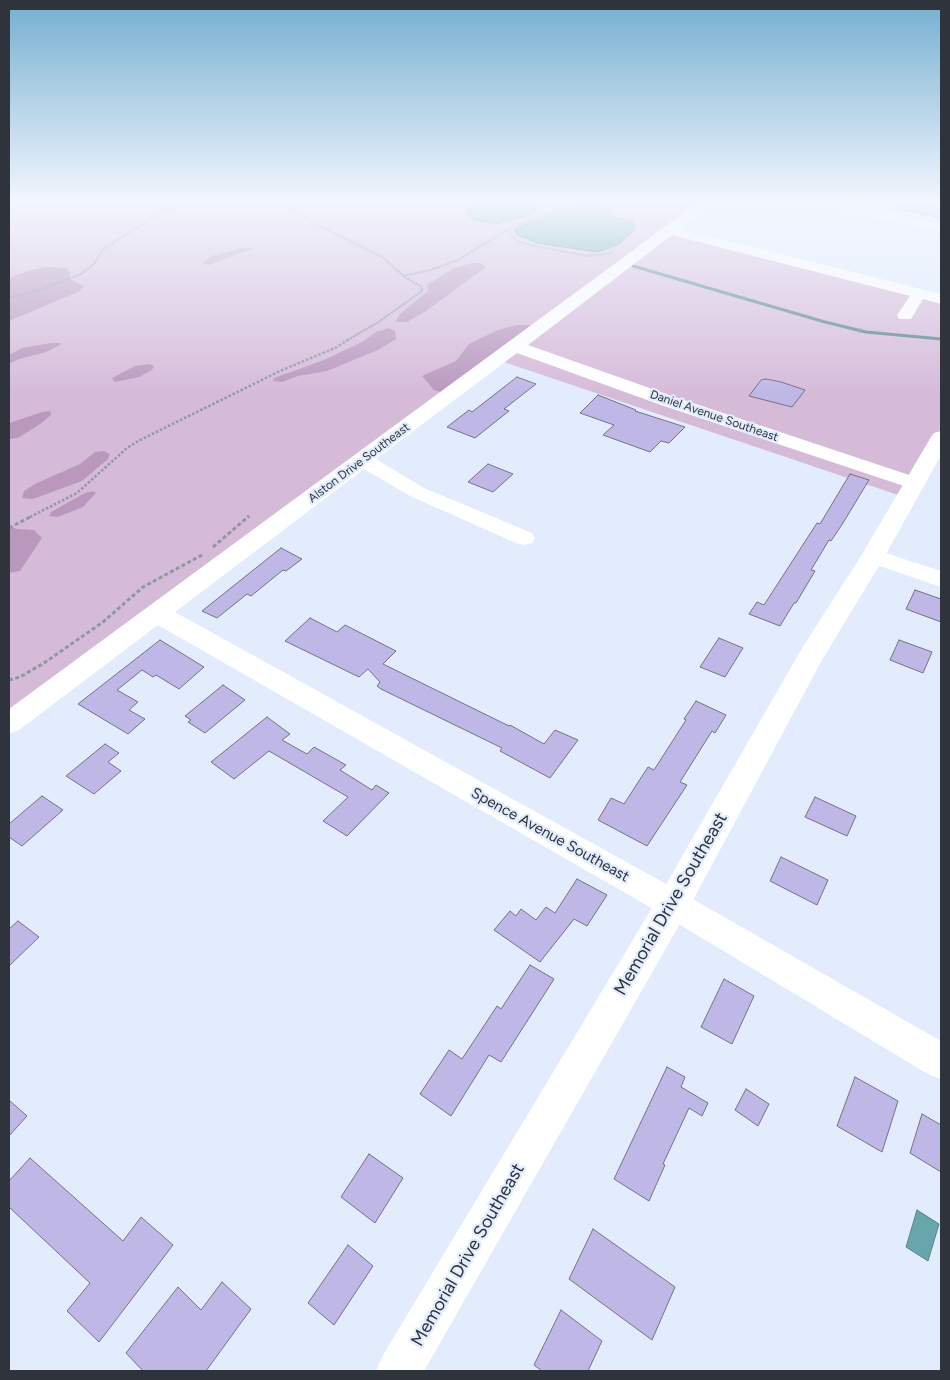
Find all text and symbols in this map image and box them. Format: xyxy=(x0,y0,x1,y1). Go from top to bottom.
street label: Daniel Avenue Southeast xyxy=(648,387,780,445)
street label: Alston Drive Southeast xyxy=(305,420,413,506)
street label: Spence Avenue Southeast xyxy=(468,784,632,886)
street label: Memorial Drive Southeast xyxy=(610,809,732,999)
street label: Memorial Drive Southeast xyxy=(407,1160,529,1350)

